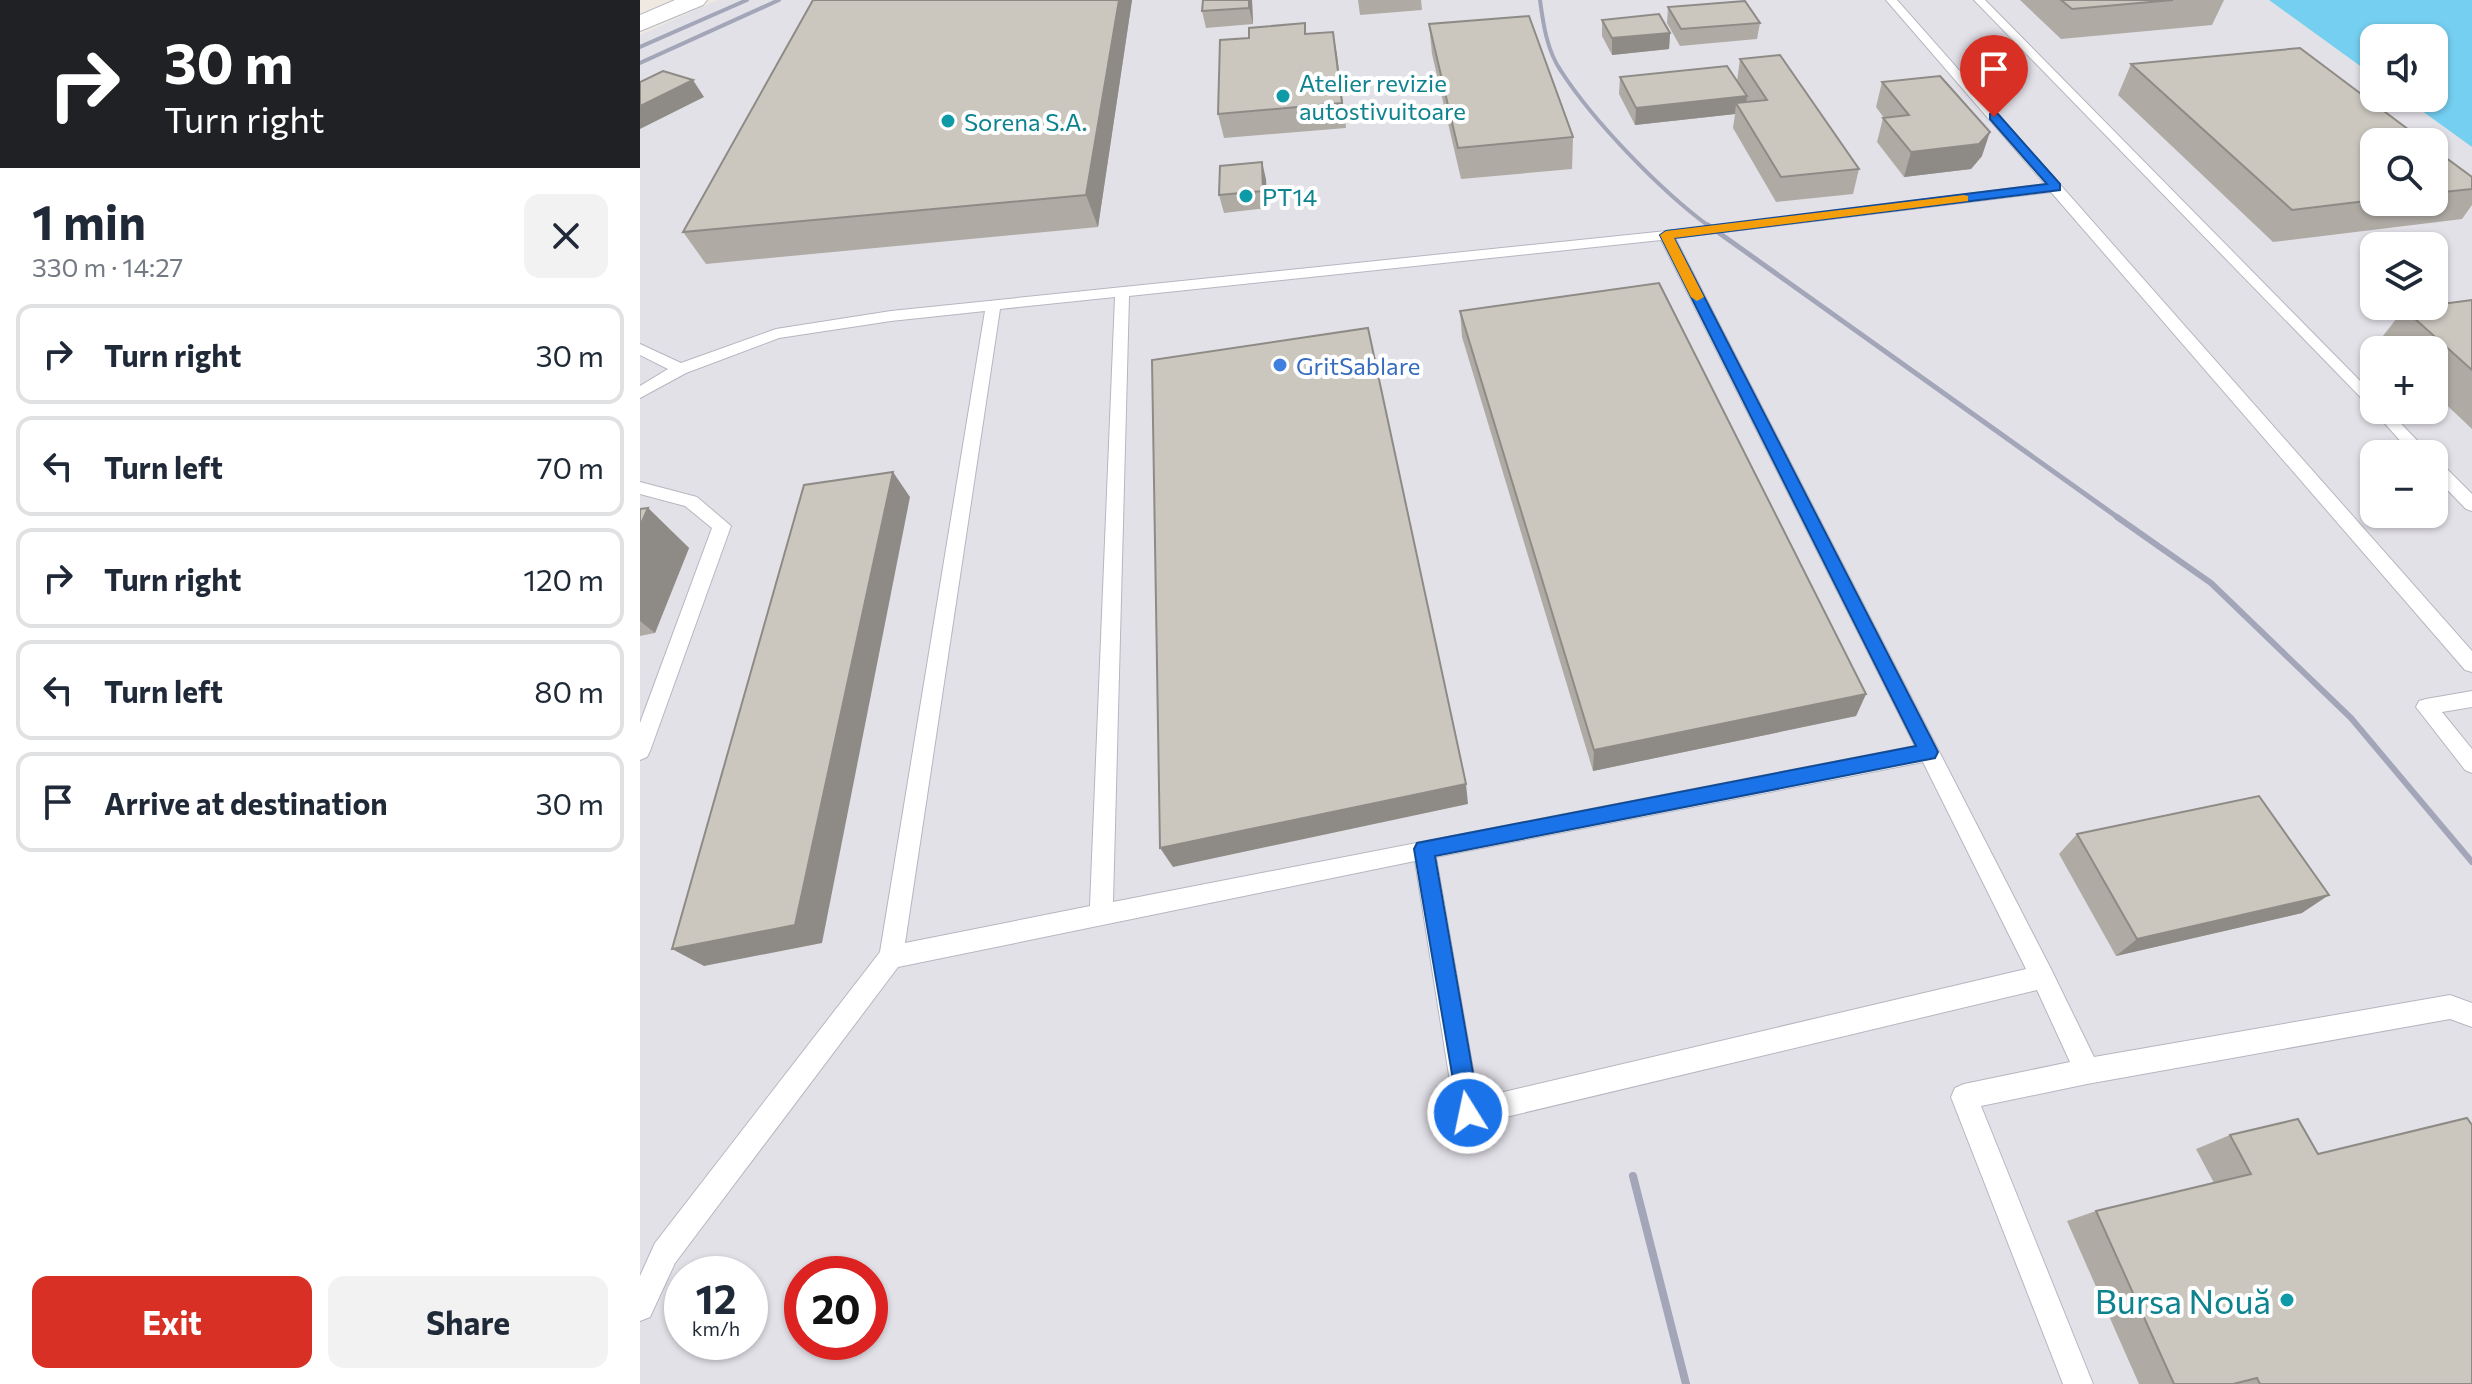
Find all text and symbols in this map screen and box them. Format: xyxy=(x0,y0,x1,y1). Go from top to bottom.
map controls xyxy=(2360,24,2448,528)
button: sound xyxy=(2360,24,2448,112)
text: 30 m xyxy=(164,27,293,96)
icon: right xyxy=(32,32,136,136)
pin xyxy=(1960,35,2028,117)
icon: arrive xyxy=(1972,47,2016,91)
place label: Atelier revizie autostivuitoare xyxy=(1299,68,1466,125)
marker: Atelier revizie autostivuitoare xyxy=(1274,87,1292,105)
text: Turn right xyxy=(164,96,325,140)
place label: Sorena S.A. xyxy=(964,107,1087,136)
marker: Sorena S.A. xyxy=(939,112,957,130)
button: search xyxy=(2360,128,2448,216)
place label: PT14 xyxy=(1262,182,1317,211)
marker: PT14 xyxy=(1237,187,1255,205)
text: 1 min xyxy=(32,191,146,250)
button: close xyxy=(524,194,608,278)
button: layers xyxy=(2360,232,2448,320)
text: 330 m · 14:27 xyxy=(32,251,183,282)
icon: right xyxy=(36,332,80,376)
text: Turn right xyxy=(104,336,241,373)
text: 30 m xyxy=(535,336,604,373)
button: + xyxy=(2360,336,2448,424)
place label: GritSablare xyxy=(1296,351,1421,380)
marker: GritSablare xyxy=(1271,356,1289,374)
button: − xyxy=(2360,440,2448,528)
icon: left xyxy=(36,444,80,488)
text: Turn left xyxy=(104,448,223,485)
text: 70 m xyxy=(537,448,604,485)
icon: right xyxy=(36,556,80,600)
text: Turn right xyxy=(104,560,241,597)
text: 120 m xyxy=(523,560,604,597)
icon: left xyxy=(36,668,80,712)
text: Turn left xyxy=(104,672,223,709)
text: 80 m xyxy=(534,672,604,709)
icon: arrive xyxy=(36,780,80,824)
text: Arrive at destination xyxy=(104,784,388,821)
text: 30 m xyxy=(535,784,604,821)
position arrow xyxy=(1426,1071,1510,1155)
speed limit sign: 20 xyxy=(784,1256,888,1360)
text: 12 xyxy=(696,1273,736,1322)
button: Exit xyxy=(32,1276,312,1368)
button: Share xyxy=(328,1276,608,1368)
place label: Bursa Nouă xyxy=(2095,1279,2271,1321)
marker: Bursa Nouă xyxy=(2278,1291,2296,1309)
text: km/h xyxy=(692,1316,740,1340)

